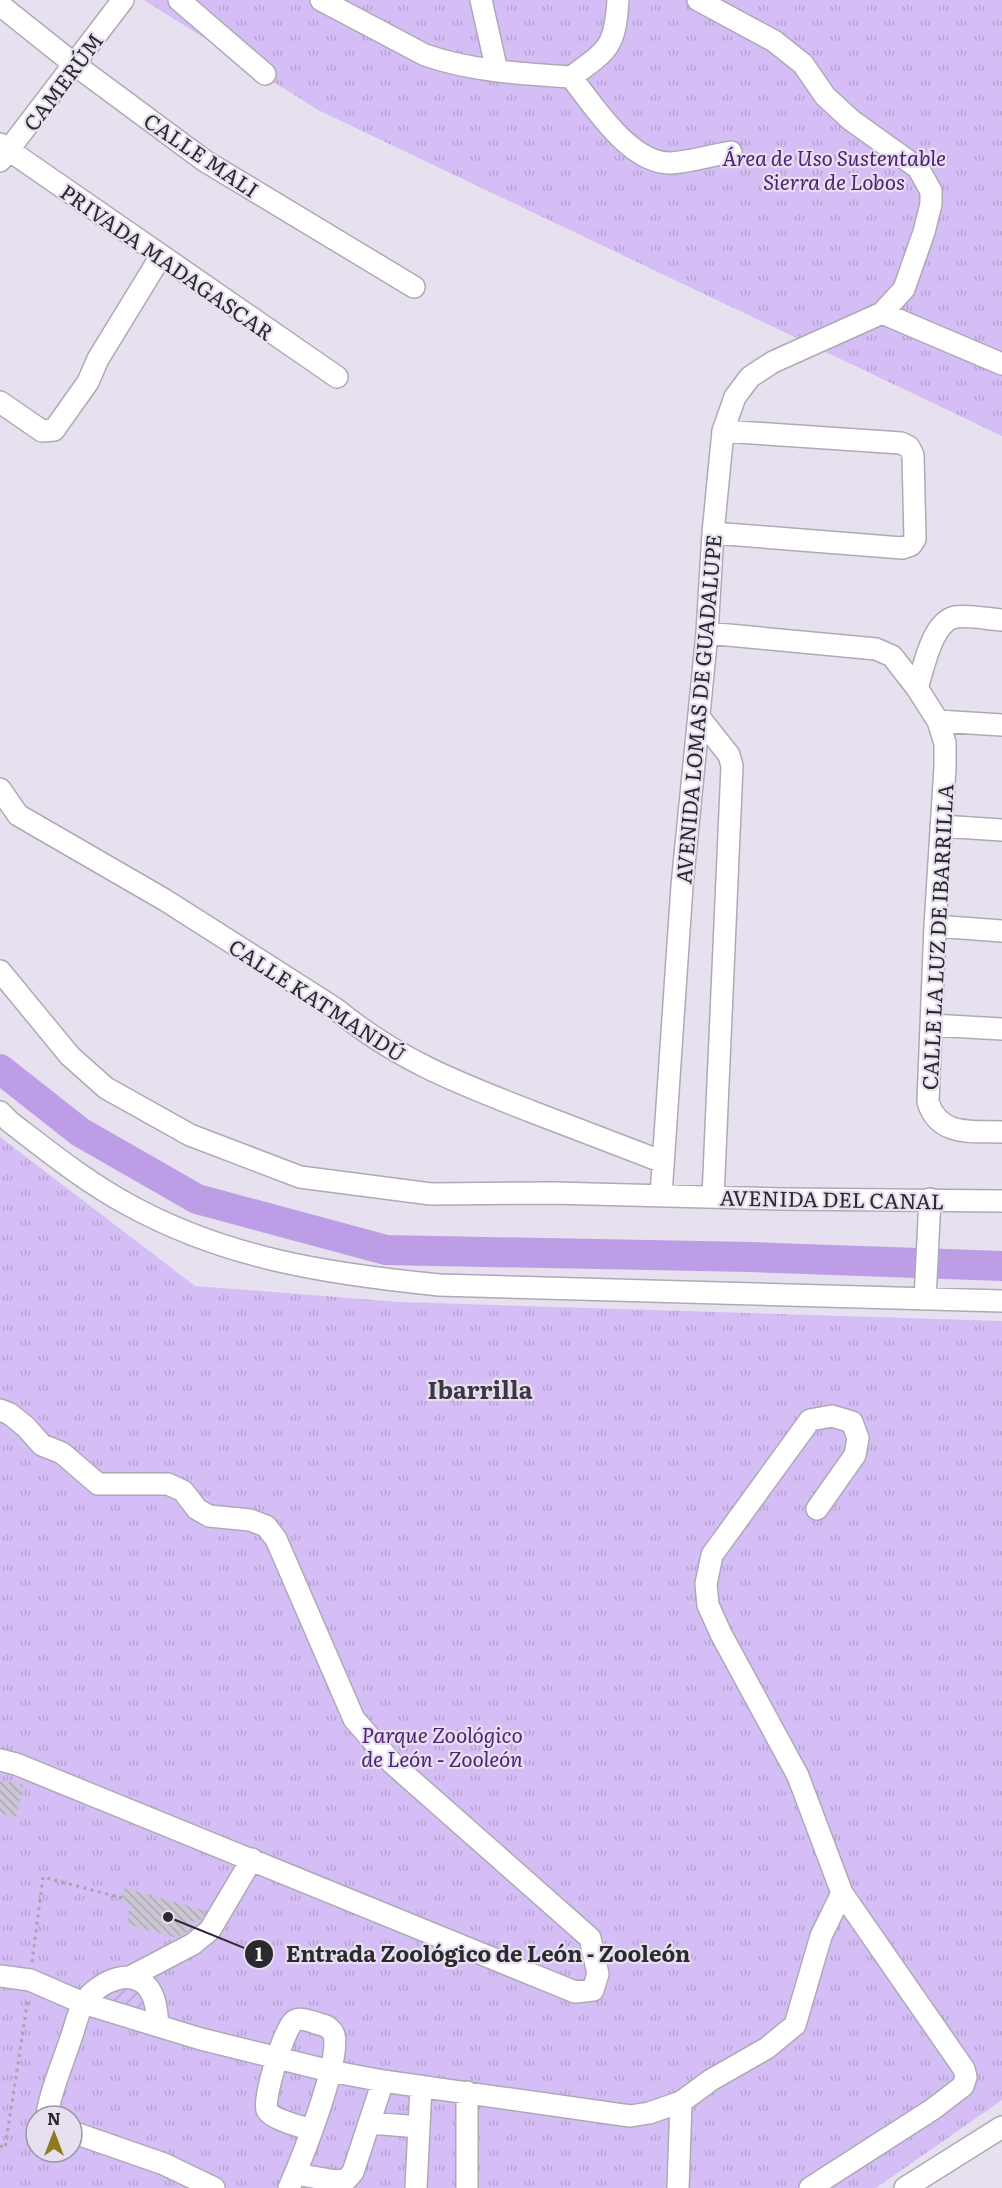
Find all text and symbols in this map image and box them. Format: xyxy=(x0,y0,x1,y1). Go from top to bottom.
street label: CAMERÚM xyxy=(15,25,109,137)
street label: CALLE MALI xyxy=(138,104,266,204)
park label: Área de Uso Sustentable Sierra de Lobos xyxy=(722,141,946,196)
street label: PRIVADA MADAGASCAR xyxy=(55,175,281,347)
street label: AVENIDA LOMAS DE GUADALUPE xyxy=(666,533,728,885)
street label: CALLE LA LUZ DE IBARRILLA xyxy=(912,783,960,1091)
street label: CALLE KATMANDÚ xyxy=(223,930,413,1068)
street label: AVENIDA DEL CANAL xyxy=(719,1181,945,1215)
district label: Ibarrilla xyxy=(427,1371,533,1406)
park label: Parque Zoológico de León - Zooleón xyxy=(361,1718,523,1773)
callout: Entrada Zoológico de León - Zooleón xyxy=(244,1934,703,1974)
text: Entrada Zoológico de León - Zooleón xyxy=(286,1936,690,1969)
text: 1 xyxy=(255,1940,263,1967)
north arrow xyxy=(24,2104,84,2164)
text: N xyxy=(47,2106,61,2130)

